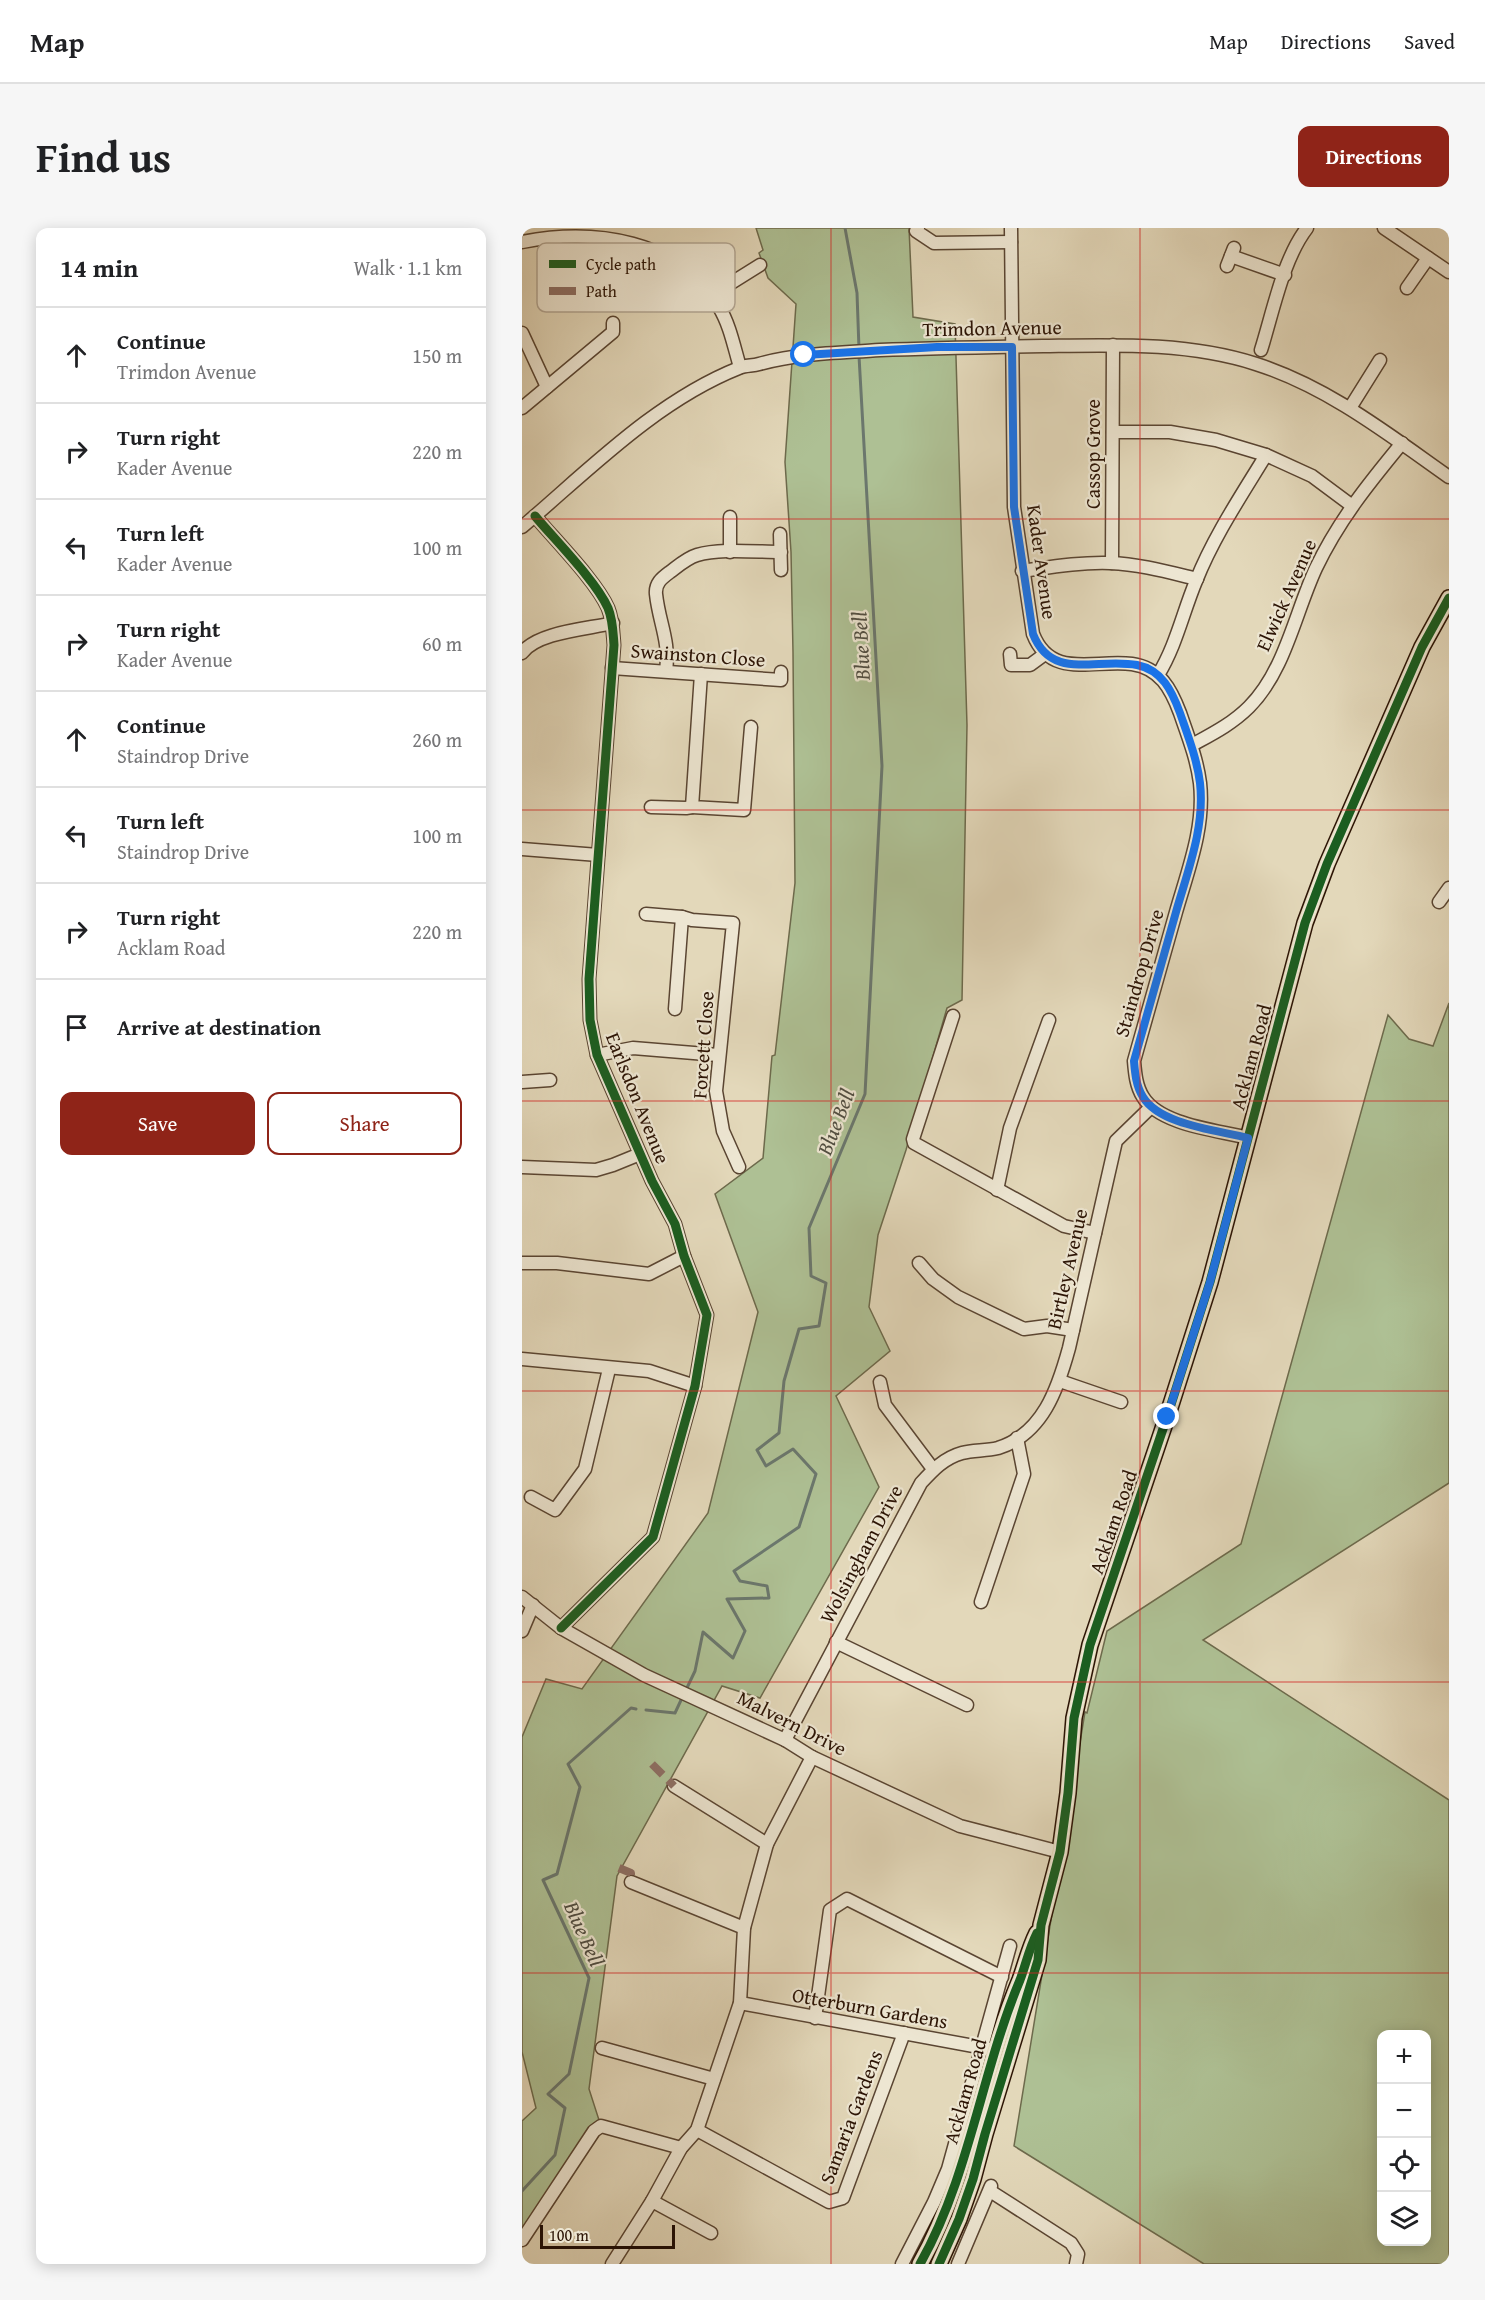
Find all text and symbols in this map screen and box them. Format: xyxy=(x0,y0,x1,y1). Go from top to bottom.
text: Map xyxy=(30,21,84,62)
text: Map xyxy=(1209,26,1248,57)
text: Directions xyxy=(1281,26,1371,57)
text: Saved xyxy=(1404,26,1455,57)
text: Find us xyxy=(36,126,171,187)
button: Directions xyxy=(1298,126,1449,187)
legend xyxy=(537,243,735,312)
text: 14 min xyxy=(60,248,138,287)
text: Cycle path xyxy=(586,252,656,276)
text: Walk · 1.1 km xyxy=(353,253,462,282)
text: Path xyxy=(586,279,617,303)
street label: Trimdon Avenue xyxy=(922,312,1062,343)
text: Continue xyxy=(117,325,206,357)
icon: ahead xyxy=(60,339,93,372)
text: 150 m xyxy=(412,341,462,370)
route start xyxy=(790,341,816,367)
text: Trimdon Avenue xyxy=(117,357,256,386)
street label: Cassop Grove xyxy=(1078,399,1107,509)
text: Turn right xyxy=(117,421,220,453)
icon: right xyxy=(60,435,93,468)
text: 220 m xyxy=(412,437,462,466)
text: Kader Avenue xyxy=(117,453,232,482)
street label: Kader Avenue xyxy=(1020,503,1065,621)
text: Turn left xyxy=(117,517,204,549)
icon: left xyxy=(60,531,93,564)
text: 100 m xyxy=(412,533,462,562)
street label: Elwick Avenue xyxy=(1248,534,1323,656)
text: Kader Avenue xyxy=(117,549,232,578)
water label: Blue Bell xyxy=(843,611,878,682)
text: Turn right xyxy=(117,613,220,645)
icon: right xyxy=(60,627,93,660)
text: 60 m xyxy=(422,629,462,658)
street label: Swainston Close xyxy=(630,635,766,674)
text: Kader Avenue xyxy=(117,645,232,674)
text: Continue xyxy=(117,709,206,741)
icon: ahead xyxy=(60,723,93,756)
text: 260 m xyxy=(412,725,462,754)
text: Staindrop Drive xyxy=(117,741,249,770)
text: Turn left xyxy=(117,805,204,837)
icon: left xyxy=(60,819,93,852)
text: 100 m xyxy=(412,821,462,850)
text: Staindrop Drive xyxy=(117,837,249,866)
text: Turn right xyxy=(117,901,220,933)
street label: Staindrop Drive xyxy=(1106,905,1171,1040)
icon: right xyxy=(60,915,93,948)
text: 220 m xyxy=(412,917,462,946)
text: Acklam Road xyxy=(117,933,226,962)
street label: Forcett Close xyxy=(684,990,721,1100)
street label: Acklam Road xyxy=(1222,1000,1279,1113)
icon: arrive xyxy=(60,1011,93,1044)
text: Arrive at destination xyxy=(117,1011,321,1043)
street label: Earlsdon Avenue xyxy=(599,1028,678,1168)
water label: Blue Bell xyxy=(808,1084,862,1160)
button: Save xyxy=(60,1092,255,1155)
button: Share xyxy=(267,1092,462,1155)
street label: Birtley Avenue xyxy=(1039,1206,1094,1332)
route end xyxy=(1153,1403,1179,1429)
street label: Acklam Road xyxy=(1081,1466,1144,1578)
street label: Wolsingham Drive xyxy=(812,1479,909,1628)
street label: Malvern Drive xyxy=(733,1683,852,1763)
water label: Blue Bell xyxy=(556,1895,613,1971)
street label: Otterburn Gardens xyxy=(790,1980,950,2035)
map controls xyxy=(1377,2030,1431,2246)
button: + xyxy=(1377,2030,1431,2084)
street label: Acklam Road xyxy=(936,2034,994,2147)
street label: Samaria Gardens xyxy=(812,2046,889,2188)
button: − xyxy=(1377,2084,1431,2138)
button: locate xyxy=(1377,2138,1431,2192)
button: layers xyxy=(1377,2192,1431,2246)
scale bar xyxy=(540,2222,675,2250)
text: 100 m xyxy=(549,2223,589,2247)

